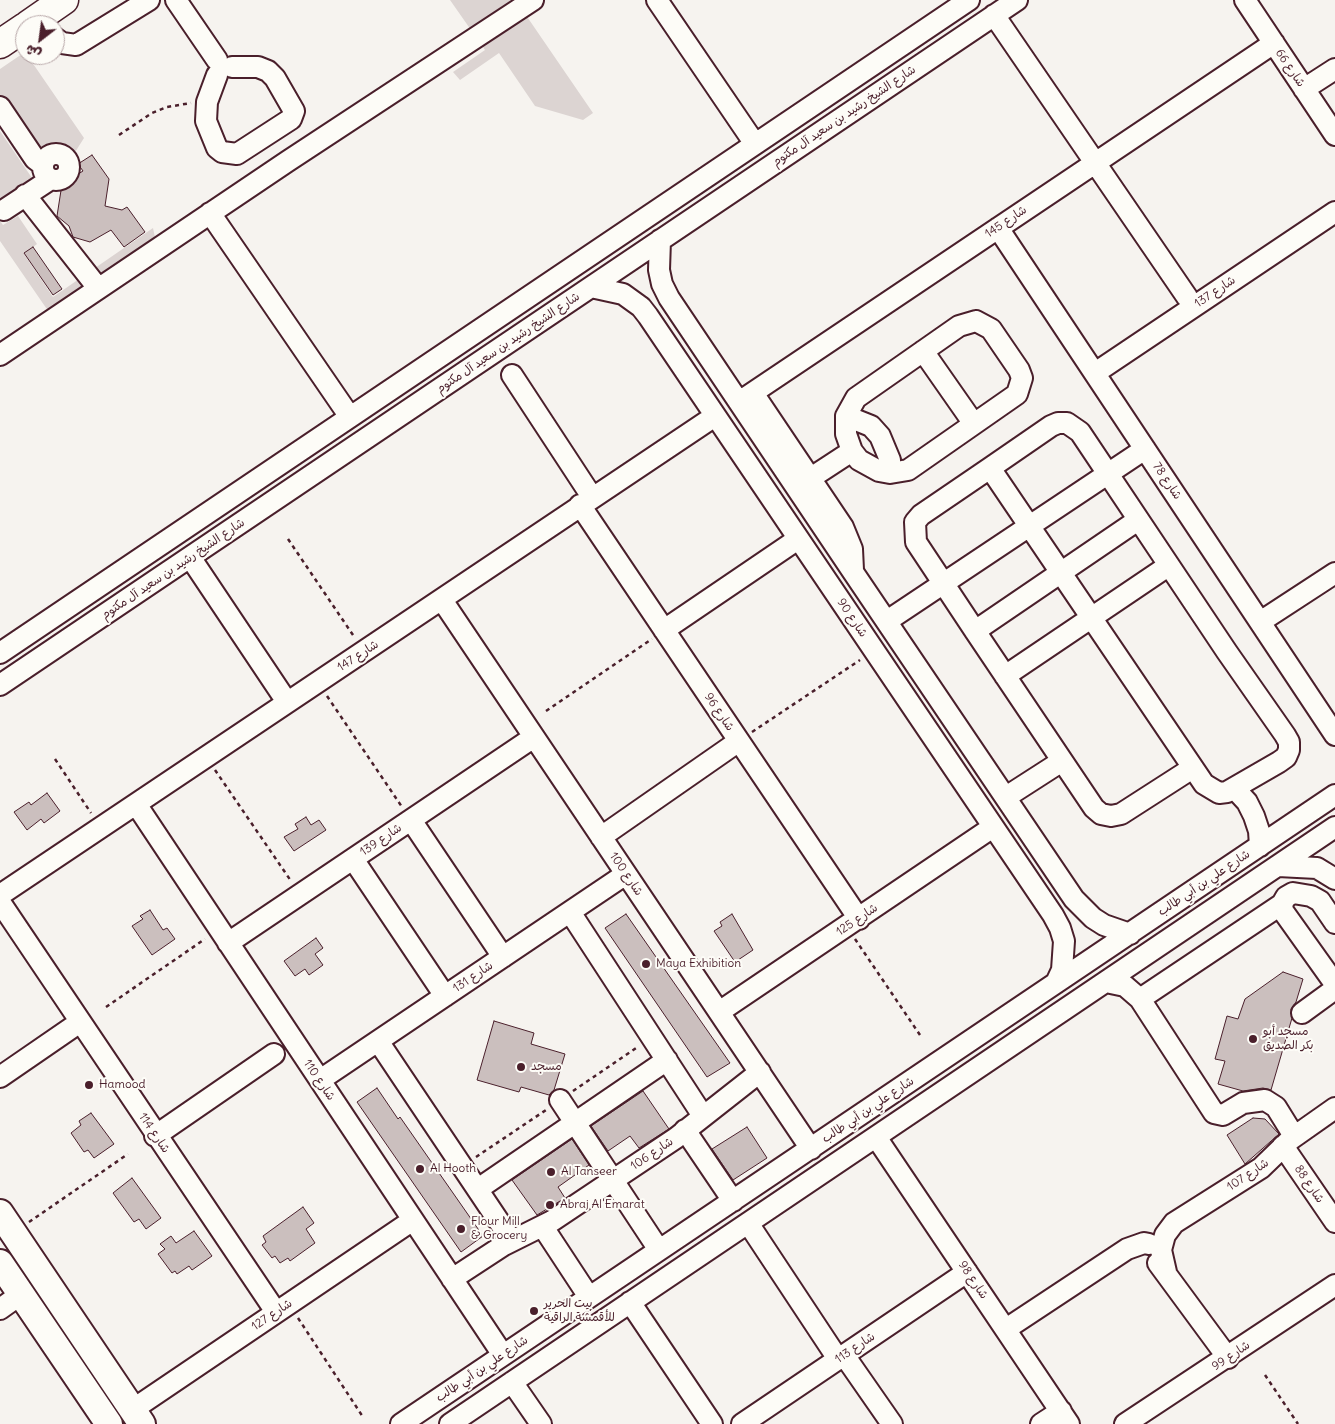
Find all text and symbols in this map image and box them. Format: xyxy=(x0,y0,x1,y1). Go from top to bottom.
north arrow xyxy=(15,15,65,65)
text: ش xyxy=(22,40,44,64)
street label: شارع 66 xyxy=(1272,46,1308,90)
street label: شارع الشيخ رشيد بن سعيد آل مكتوم xyxy=(769,62,919,170)
street label: شارع 145 xyxy=(982,203,1030,241)
street label: شارع 137 xyxy=(1192,273,1238,311)
street label: شارع الشيخ رشيد بن سعيد آل مكتوم xyxy=(433,289,583,397)
street label: شارع 78 xyxy=(1149,460,1185,502)
street label: شارع الشيخ رشيد بن سعيد آل مكتوم xyxy=(98,515,248,623)
street label: شارع 90 xyxy=(834,596,870,640)
street label: شارع 147 xyxy=(335,637,381,675)
street label: شارع 96 xyxy=(701,690,737,734)
street label: شارع 139 xyxy=(357,821,405,859)
street label: شارع علي بن أبي طالب xyxy=(1155,847,1253,919)
street label: شارع 100 xyxy=(606,850,646,898)
street label: شارع 125 xyxy=(833,901,881,939)
place label: Maya Exhibition xyxy=(656,957,741,971)
street label: شارع 131 xyxy=(450,958,496,996)
marker: Maya Exhibition xyxy=(640,958,652,970)
place label: مسجد أبو بكر الصديق xyxy=(1263,1025,1313,1053)
marker: مسجد أبو بكر الصديق xyxy=(1247,1033,1259,1045)
street label: شارع 110 xyxy=(300,1057,338,1103)
place label: مسجد xyxy=(531,1060,562,1074)
marker: مسجد xyxy=(515,1061,527,1073)
street label: شارع علي بن أبي طالب xyxy=(819,1074,917,1146)
place label: Hamood xyxy=(99,1078,146,1092)
marker: Hamood xyxy=(83,1079,95,1091)
street label: شارع 114 xyxy=(135,1110,173,1156)
street label: شارع 106 xyxy=(628,1134,676,1174)
street label: شارع 107 xyxy=(1224,1156,1272,1194)
place label: Al Hooth xyxy=(430,1162,476,1176)
street label: شارع 88 xyxy=(1291,1162,1327,1206)
marker: Al Hooth xyxy=(414,1163,426,1175)
place label: Al Tanseer xyxy=(561,1165,617,1179)
marker: Al Tanseer xyxy=(545,1166,557,1178)
place label: Abraj Al Emarat xyxy=(560,1198,645,1212)
marker: Abraj Al Emarat xyxy=(544,1199,556,1211)
place label: Flour Mill & Grocery xyxy=(471,1215,527,1243)
marker: Flour Mill & Grocery xyxy=(455,1223,467,1235)
street label: شارع 98 xyxy=(955,1258,991,1302)
street label: شارع 127 xyxy=(249,1296,295,1334)
place label: بيت الحرير للأقمشة الراقية xyxy=(544,1297,615,1325)
marker: بيت الحرير للأقمشة الراقية xyxy=(528,1305,540,1317)
street label: شارع 113 xyxy=(832,1329,878,1367)
street label: شارع علي بن أبي طالب xyxy=(433,1333,531,1405)
street label: شارع 99 xyxy=(1209,1338,1253,1374)

